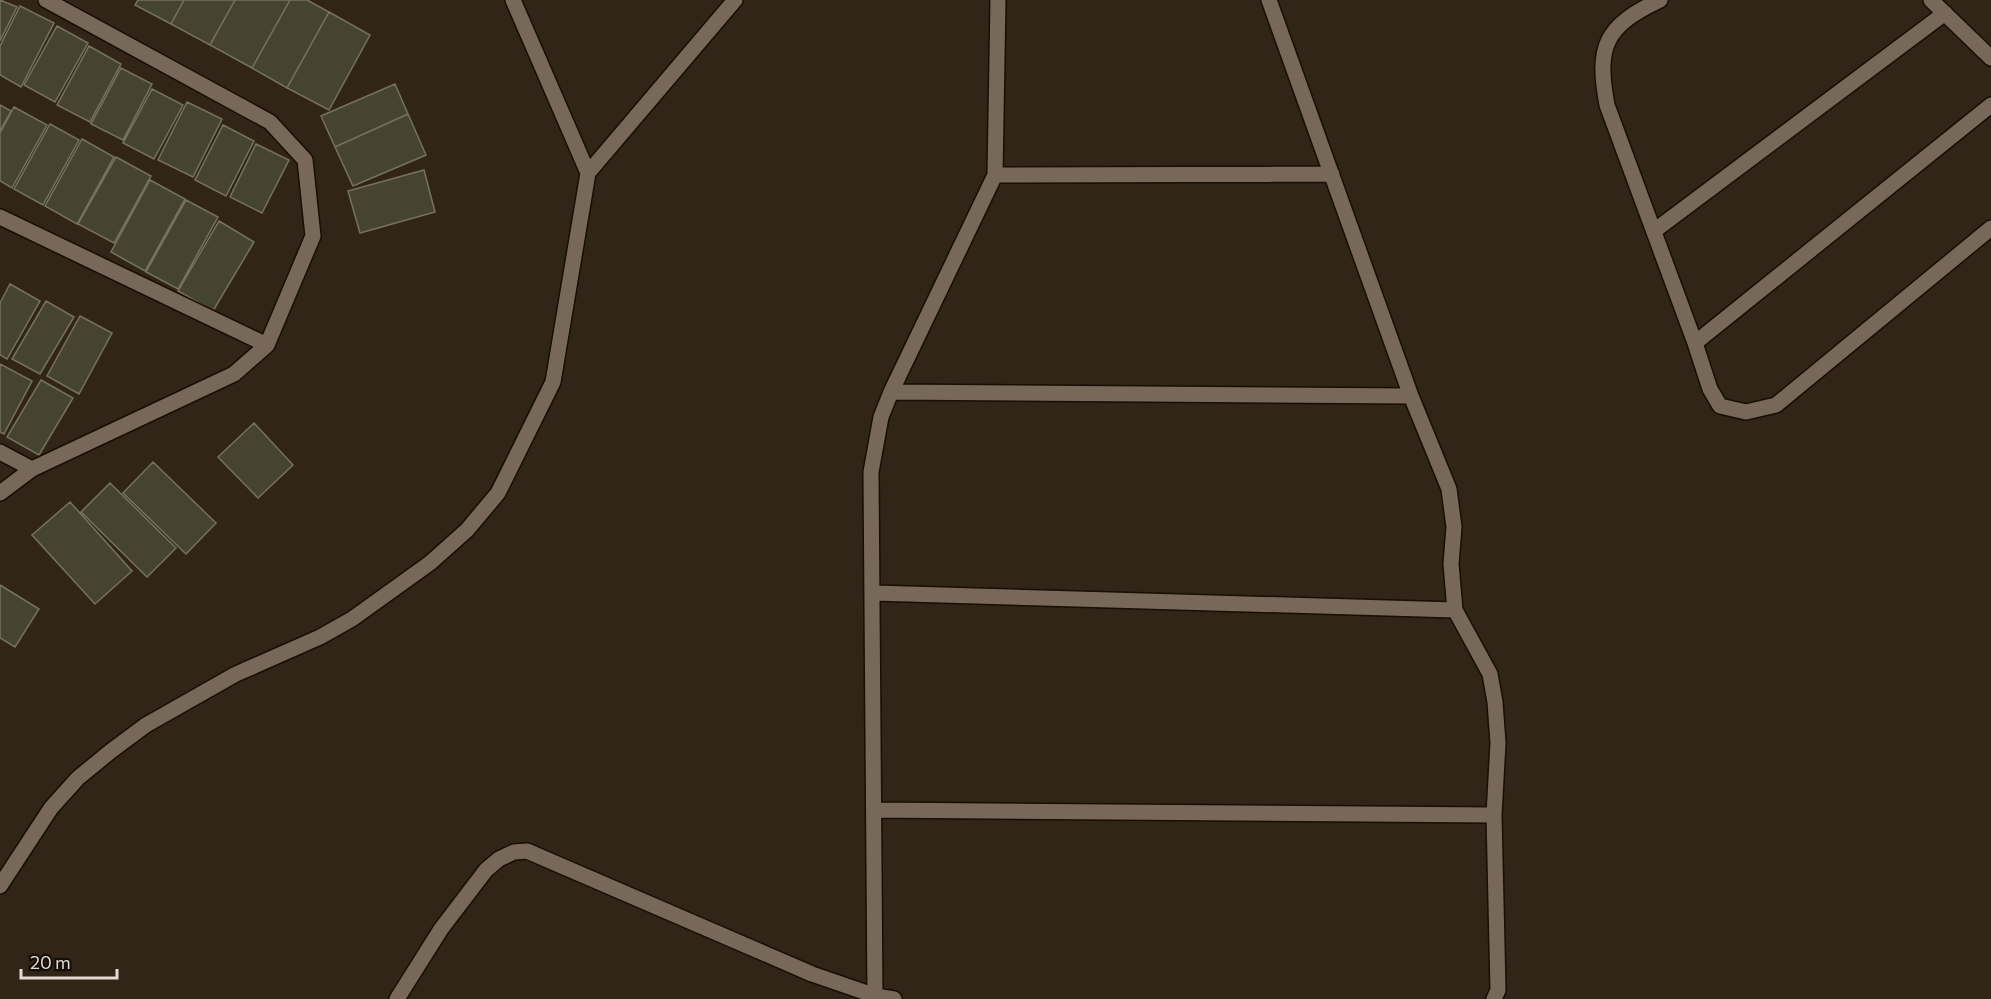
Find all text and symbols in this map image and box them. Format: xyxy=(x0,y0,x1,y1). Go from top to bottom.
scale bar xyxy=(21,942,117,980)
text: 20 m xyxy=(30,951,71,973)

